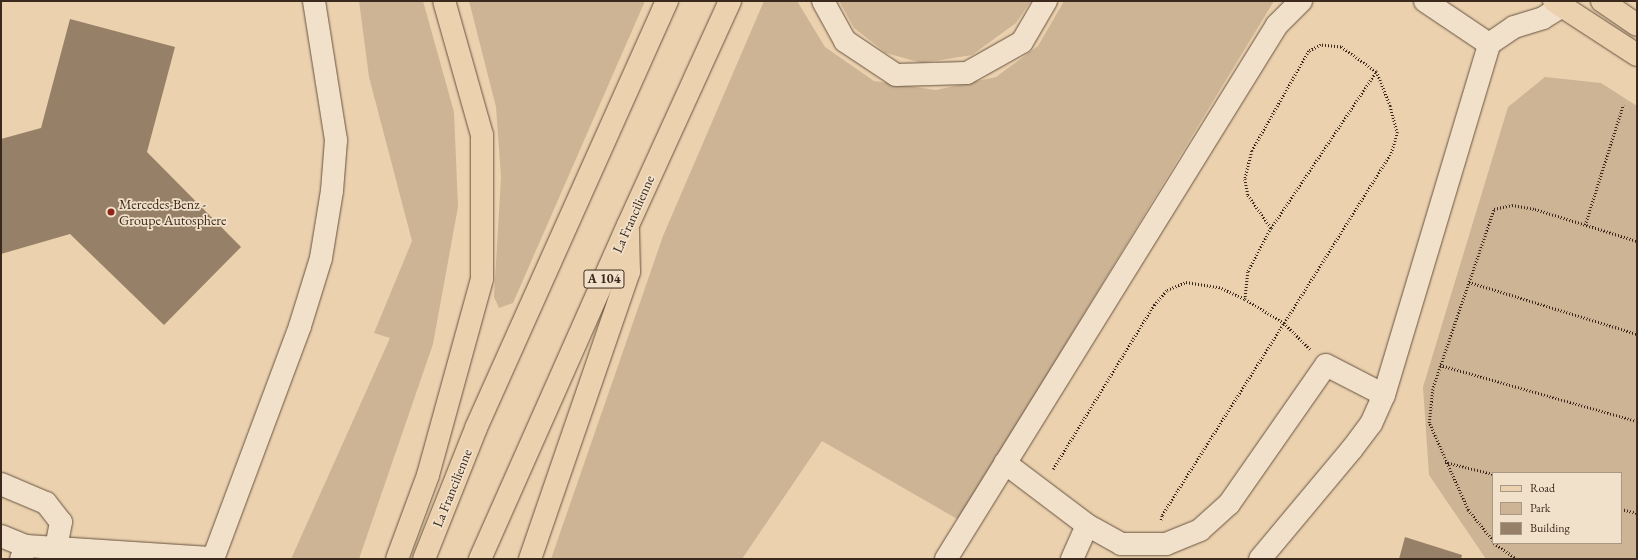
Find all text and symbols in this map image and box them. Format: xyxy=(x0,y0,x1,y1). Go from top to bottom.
street label: La Francilienne xyxy=(608,173,658,255)
place label: Mercedes-Benz - Groupe Autosphere xyxy=(119,196,226,228)
marker: Mercedes-Benz - Groupe Autosphere xyxy=(106,207,116,217)
road number: A 104 xyxy=(583,268,625,290)
street label: La Francilienne xyxy=(429,446,475,530)
legend xyxy=(1492,472,1622,544)
text: Road xyxy=(1530,480,1555,496)
text: Park xyxy=(1530,500,1550,516)
text: Building xyxy=(1530,520,1570,536)

